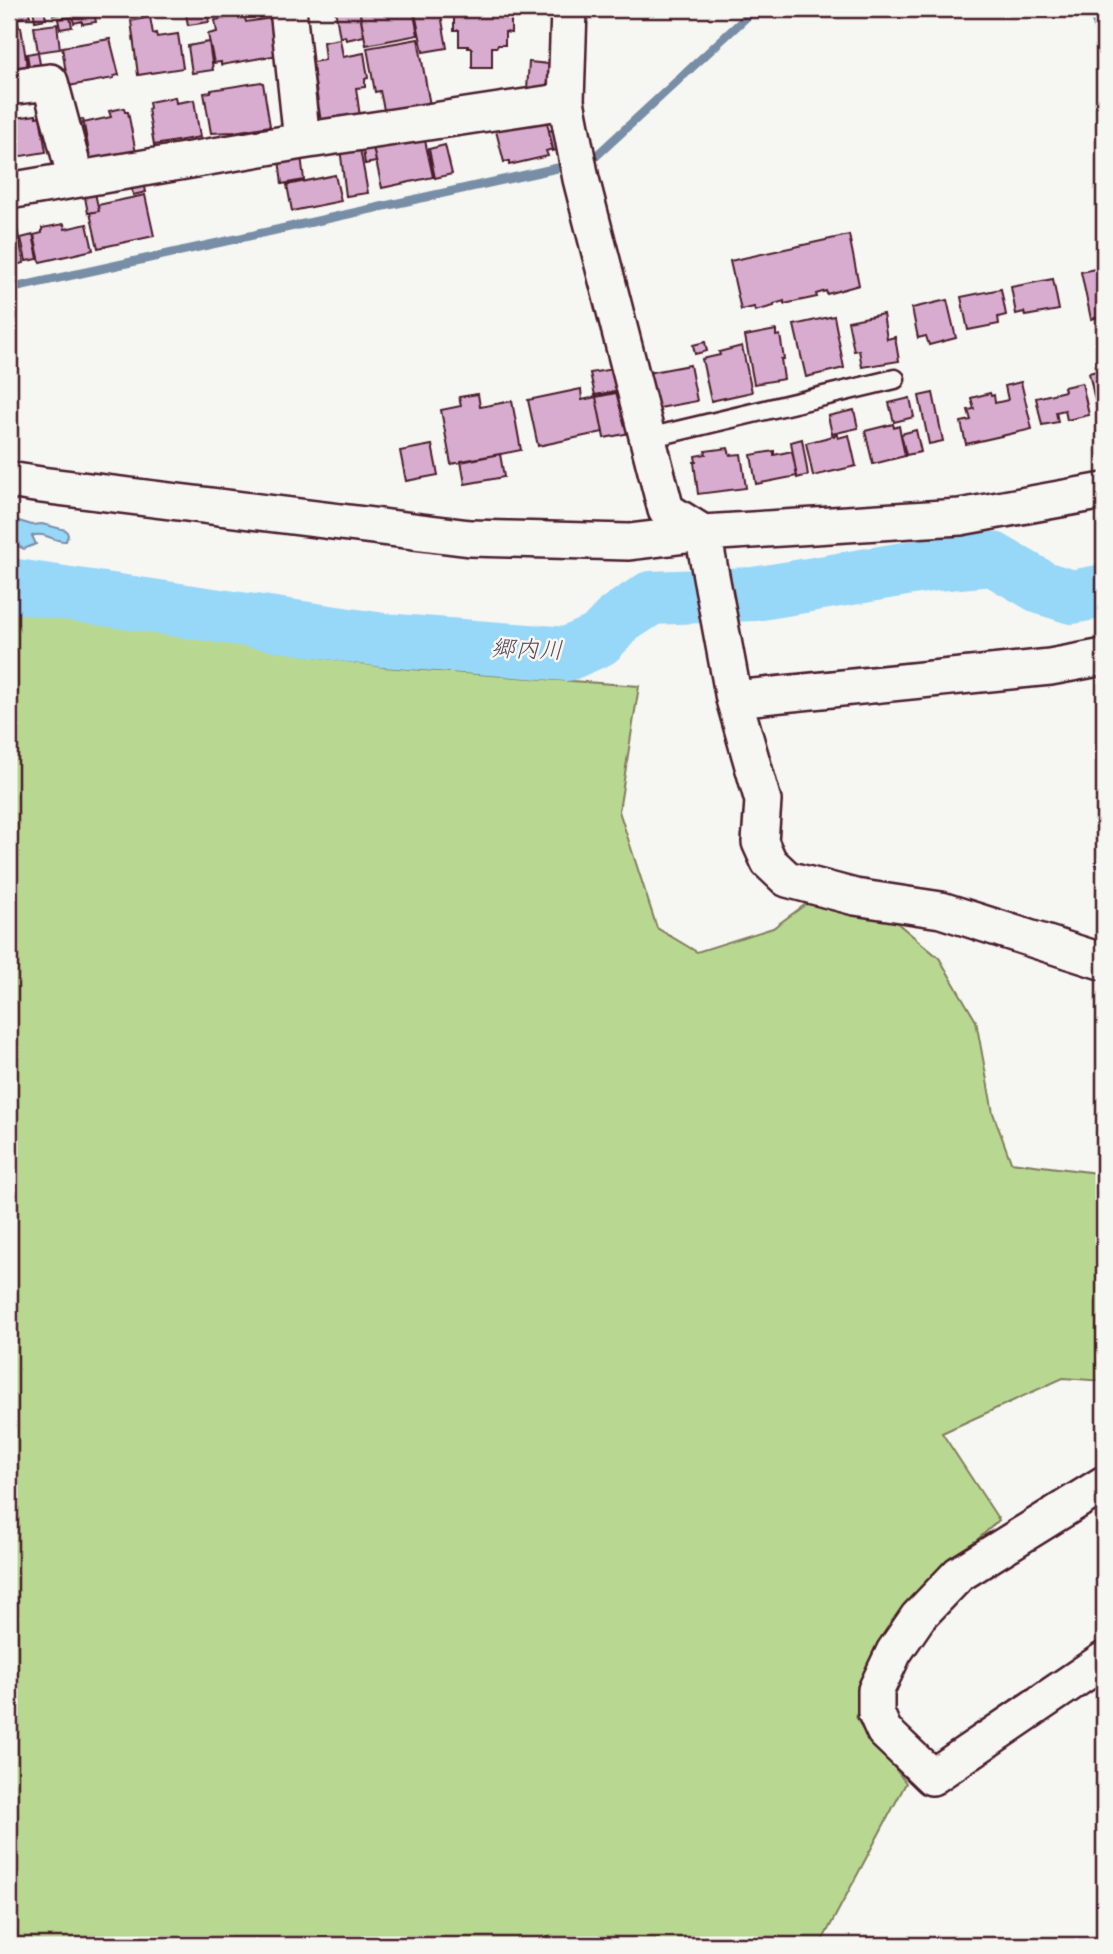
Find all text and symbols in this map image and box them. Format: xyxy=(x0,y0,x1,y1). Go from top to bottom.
water label: 郷内川 xyxy=(491,633,564,664)

